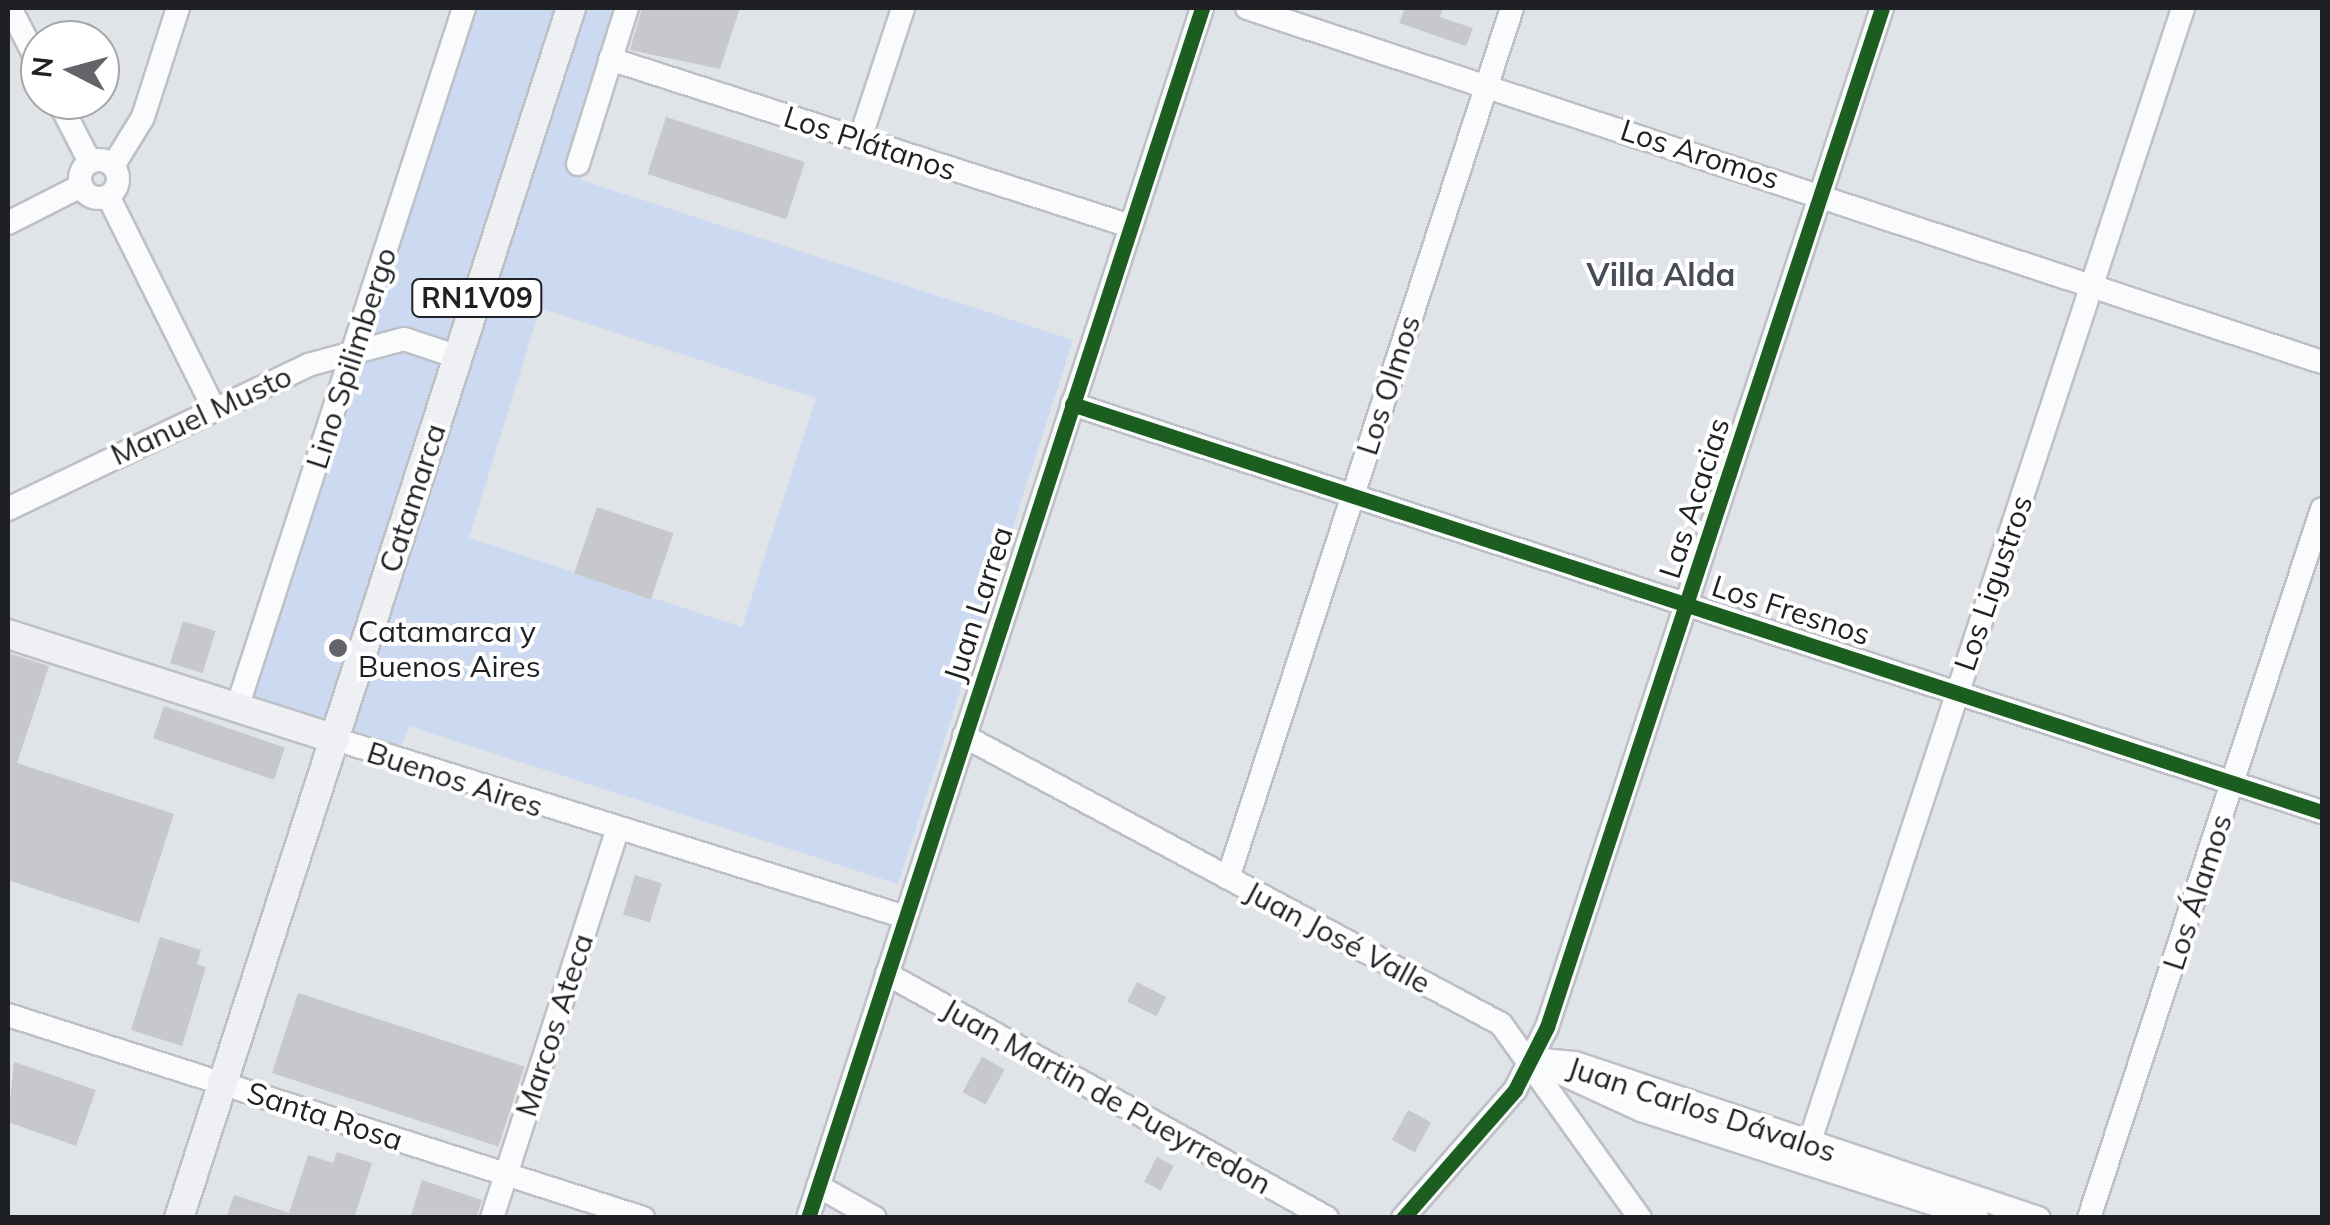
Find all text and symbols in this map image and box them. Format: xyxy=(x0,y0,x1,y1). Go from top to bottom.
north arrow xyxy=(20,20,120,120)
text: N xyxy=(23,55,60,79)
street label: Los Plátanos xyxy=(779,98,961,188)
street label: Los Aromos xyxy=(1616,112,1784,196)
street label: Lino Spilimbergo xyxy=(298,243,404,473)
district label: Villa Alda xyxy=(1587,255,1735,293)
road number: RN1V09 xyxy=(410,275,544,321)
street label: Los Olmos xyxy=(1349,311,1427,459)
street label: Manuel Musto xyxy=(105,357,297,473)
street label: Las Acacias xyxy=(1651,413,1737,583)
street label: Catamarca xyxy=(371,419,453,577)
street label: Los Ligustros xyxy=(1946,491,2040,675)
street label: Juan Larrea xyxy=(936,522,1020,686)
street label: Los Fresnos xyxy=(1707,568,1875,652)
place label: Catamarca y Buenos Aires xyxy=(358,613,541,684)
marker: Catamarca y Buenos Aires xyxy=(327,637,349,659)
street label: Buenos Aires xyxy=(363,734,547,824)
street label: Los Álamos xyxy=(2155,810,2239,974)
street label: Juan José Valle xyxy=(1239,873,1437,1001)
street label: Marcos Ateca xyxy=(508,929,600,1121)
street label: Juan Martin de Pueyrredon xyxy=(936,990,1278,1202)
street label: Juan Carlos Dávalos xyxy=(1563,1049,1841,1169)
street label: Santa Rosa xyxy=(243,1074,407,1158)

